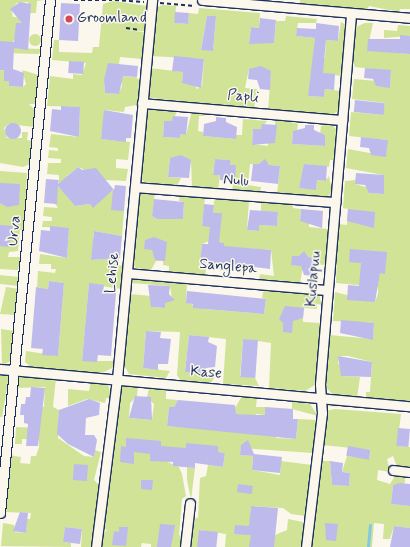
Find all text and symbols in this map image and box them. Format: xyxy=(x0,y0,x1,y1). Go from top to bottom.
place label: Groomland xyxy=(77,10,147,28)
marker: Groomland xyxy=(64,14,74,24)
street label: Papli xyxy=(227,87,259,107)
street label: Nulu xyxy=(223,171,249,191)
street label: Urva xyxy=(5,215,25,247)
street label: Kuslapuu xyxy=(303,250,325,308)
street label: Lehise xyxy=(102,252,124,294)
street label: Sanglepa xyxy=(198,256,258,278)
street label: Kase xyxy=(189,363,223,383)

